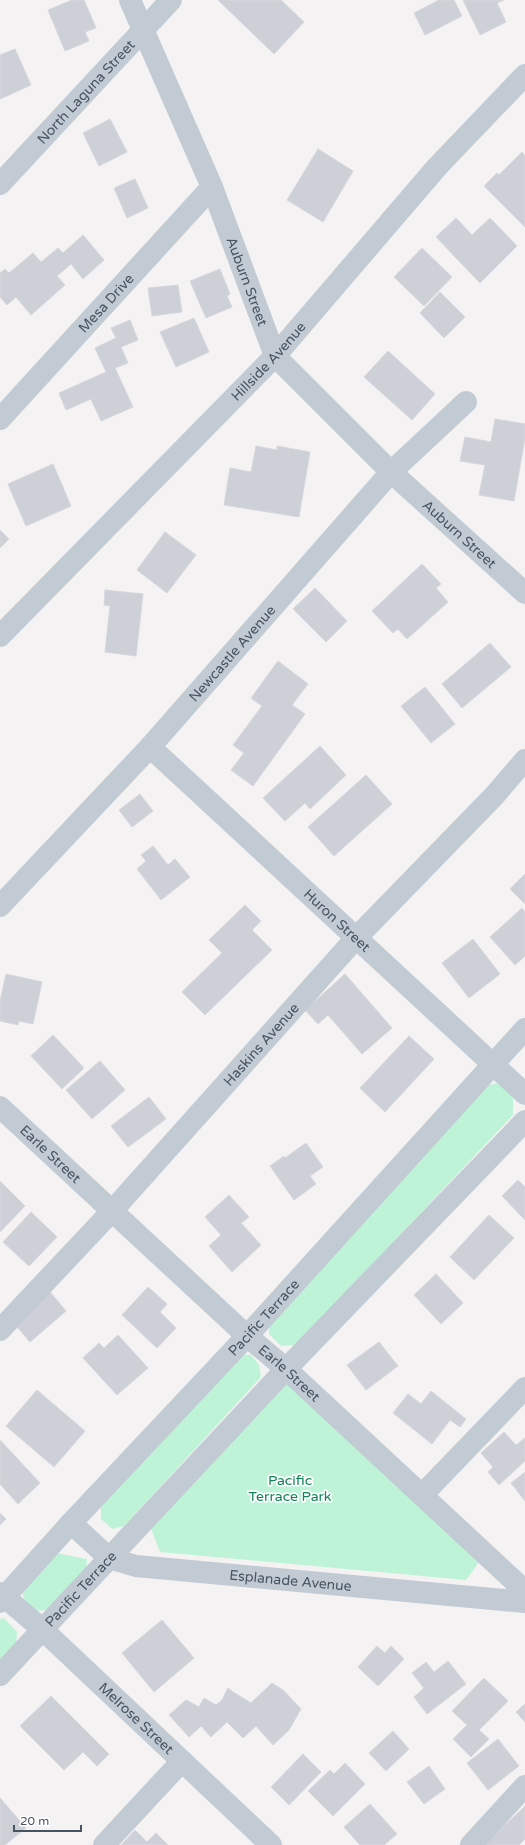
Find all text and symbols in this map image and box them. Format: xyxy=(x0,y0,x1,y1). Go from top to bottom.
street label: North Laguna Street xyxy=(34,36,139,148)
street label: Auburn Street xyxy=(222,235,271,329)
street label: Mesa Drive xyxy=(75,270,138,337)
street label: Hillside Avenue xyxy=(228,319,309,405)
street label: Auburn Street xyxy=(419,497,500,572)
street label: Newcastle Avenue xyxy=(186,602,279,705)
street label: Huron Street xyxy=(300,886,374,956)
street label: Haskins Avenue xyxy=(220,1000,303,1090)
street label: Earle Street xyxy=(16,1122,85,1187)
street label: Pacific Terrace xyxy=(225,1276,303,1359)
street label: Earle Street xyxy=(255,1341,324,1406)
park label: Pacific Terrace Park xyxy=(248,1472,332,1505)
street label: Pacific Terrace xyxy=(41,1548,120,1631)
street label: Esplanade Avenue xyxy=(229,1567,352,1595)
street label: Melrose Street xyxy=(95,1679,178,1758)
scale bar xyxy=(14,1807,81,1833)
text: 20 m xyxy=(20,1814,49,1828)

